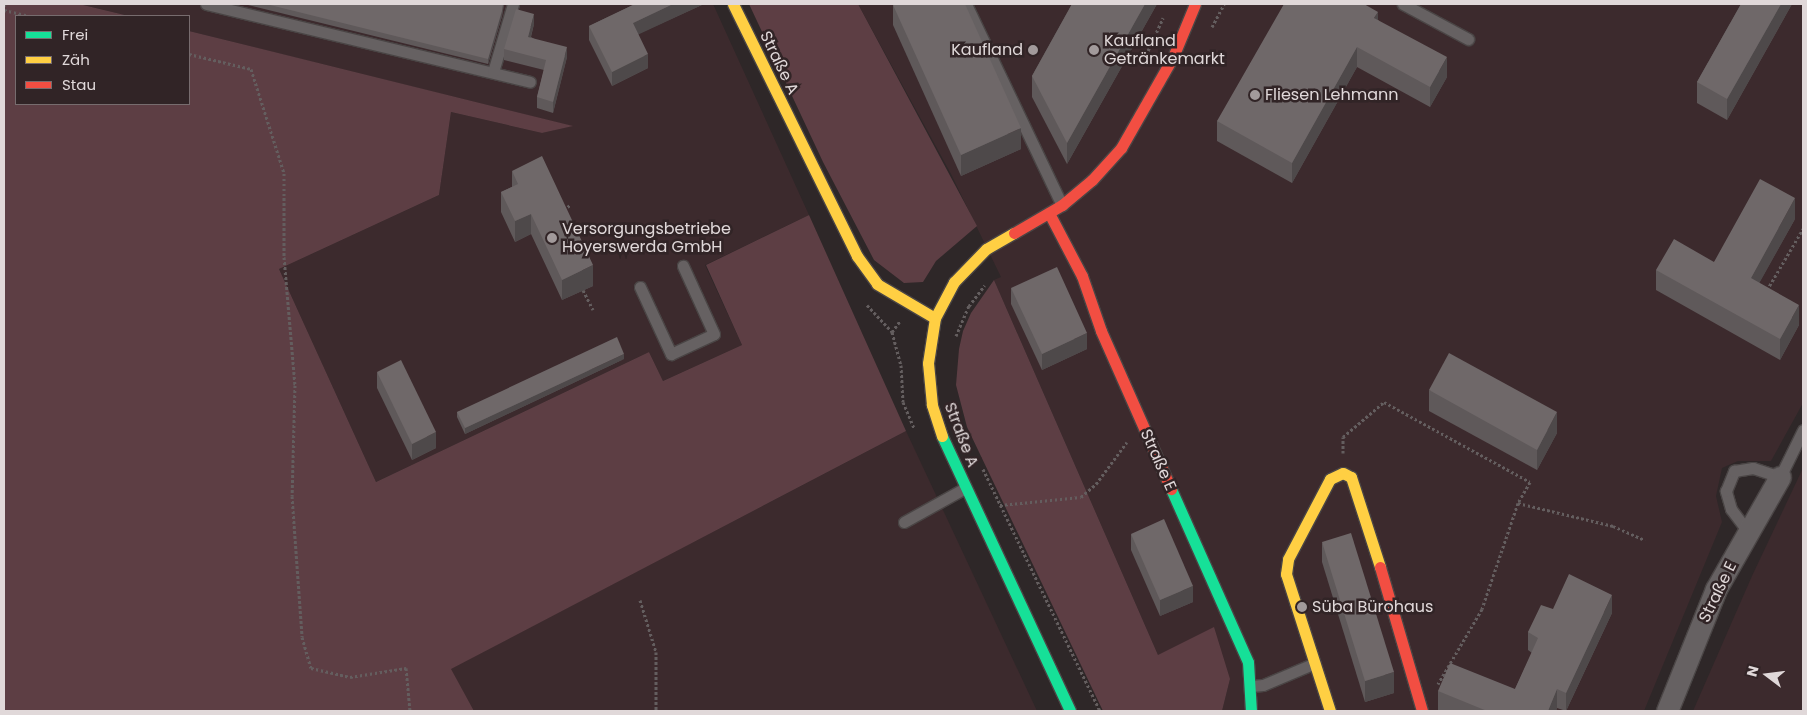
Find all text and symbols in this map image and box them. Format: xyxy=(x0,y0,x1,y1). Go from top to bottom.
legend xyxy=(15,15,190,105)
text: Frei xyxy=(62,24,88,45)
street label: Straße A xyxy=(755,28,803,98)
place label: Kaufland Getränkemarkt xyxy=(1104,31,1225,69)
place label: Kaufland xyxy=(951,40,1023,60)
marker: Kaufland xyxy=(1027,44,1039,56)
marker: Kaufland Getränkemarkt xyxy=(1088,44,1100,56)
text: Zäh xyxy=(62,49,90,70)
text: Stau xyxy=(62,74,96,95)
place label: Fliesen Lehmann xyxy=(1265,85,1398,105)
marker: Fliesen Lehmann xyxy=(1249,89,1261,101)
place label: Versorgungsbetriebe Hoyerswerda GmbH xyxy=(562,219,731,257)
marker: Versorgungsbetriebe Hoyerswerda GmbH xyxy=(546,232,558,244)
street label: Straße A xyxy=(940,400,982,470)
street label: Straße E xyxy=(1136,426,1180,494)
street label: Straße E xyxy=(1695,558,1741,626)
place label: Süba Bürohaus xyxy=(1312,597,1433,617)
marker: Süba Bürohaus xyxy=(1296,601,1308,613)
north arrow xyxy=(1742,650,1792,700)
text: N xyxy=(1741,663,1764,679)

